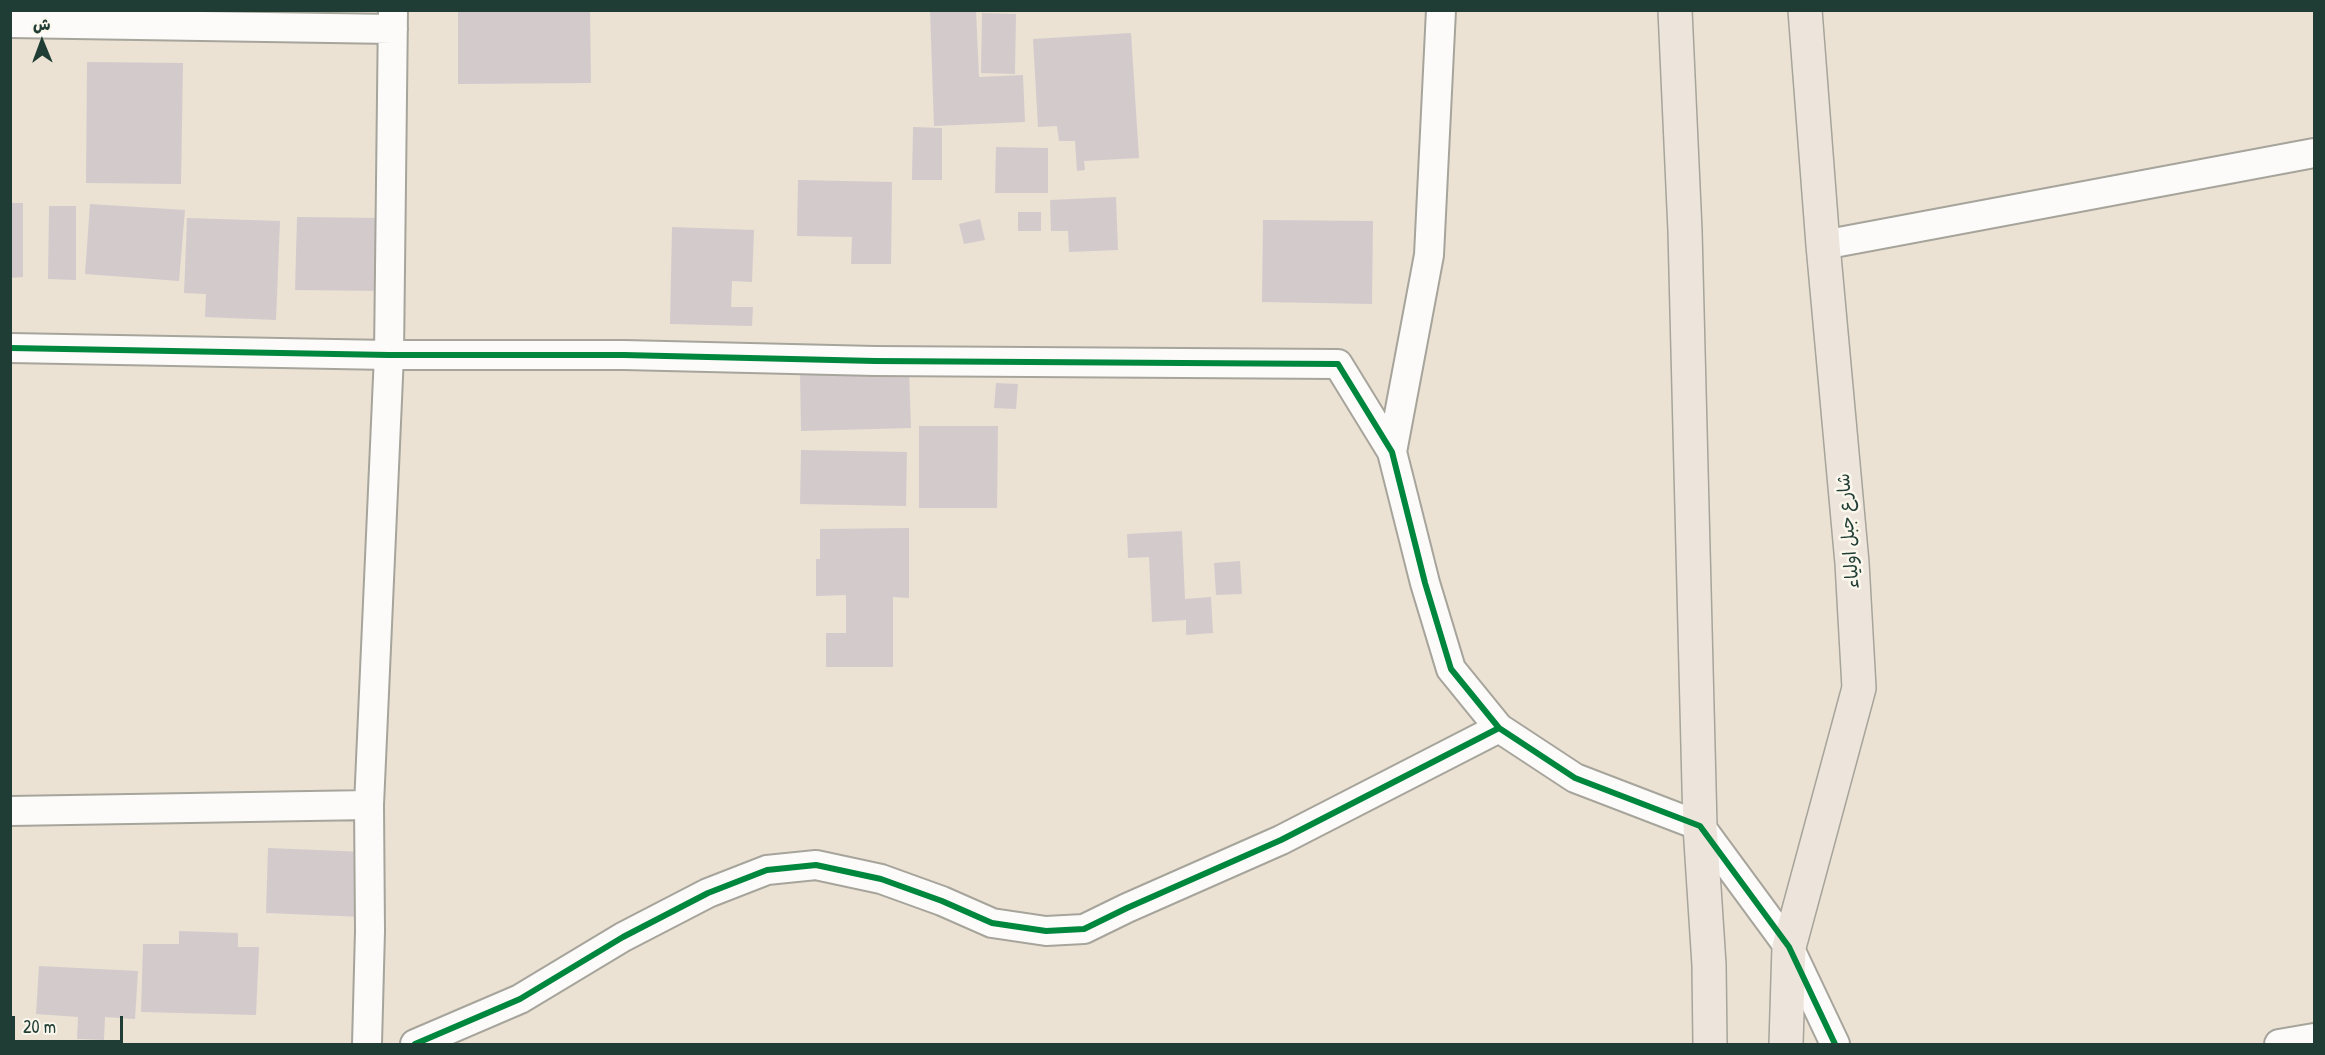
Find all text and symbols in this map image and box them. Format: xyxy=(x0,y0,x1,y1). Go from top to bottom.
north arrow xyxy=(12,12,72,72)
text: ش xyxy=(33,13,51,35)
street label: شارع جبل اولياء xyxy=(1833,472,1865,590)
scale bar xyxy=(15,1004,126,1042)
text: 20 m xyxy=(23,1014,56,1039)

